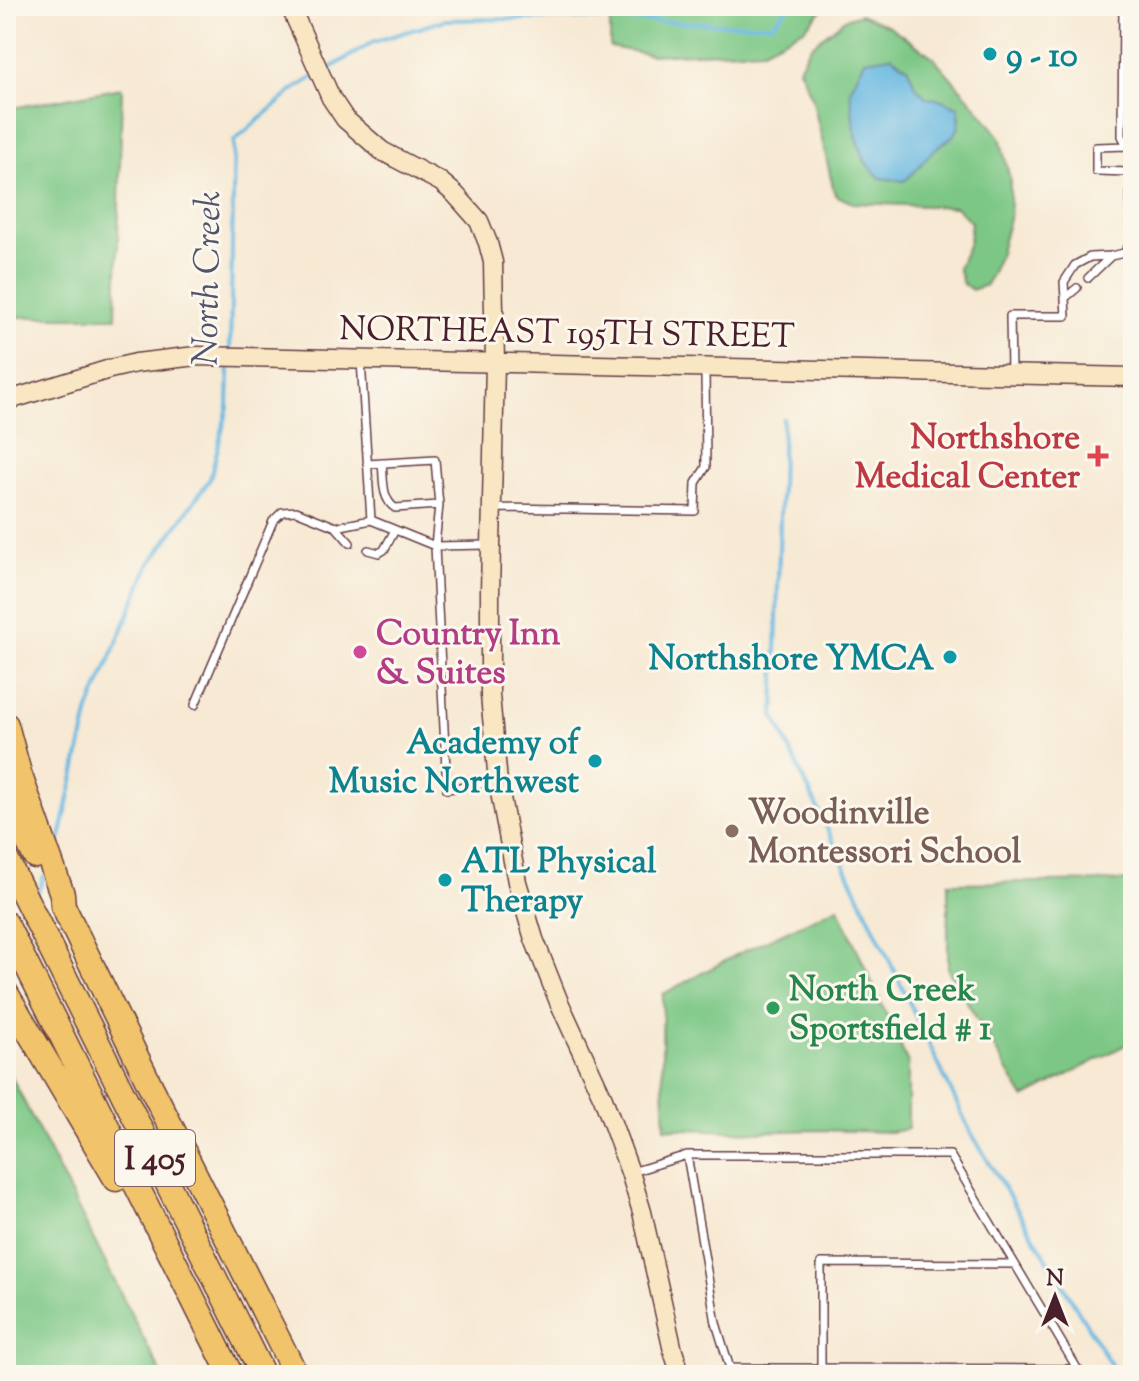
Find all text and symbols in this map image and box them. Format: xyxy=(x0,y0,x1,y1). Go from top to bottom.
place label: 9 - 10 xyxy=(1006,33,1078,82)
marker: 9 - 10 xyxy=(981,45,999,63)
water label: North Creek xyxy=(181,190,237,366)
street label: NORTHEAST 195TH STREET xyxy=(339,306,795,363)
place label: Northshore Medical Center xyxy=(855,415,1080,503)
marker: Northshore Medical Center xyxy=(1087,445,1109,467)
place label: Country Inn & Suites xyxy=(376,611,560,699)
place label: Northshore YMCA xyxy=(649,636,934,685)
marker: Country Inn & Suites xyxy=(351,643,369,661)
marker: Northshore YMCA xyxy=(941,648,959,666)
place label: Academy of Music Northwest xyxy=(329,720,581,808)
marker: Academy of Music Northwest xyxy=(586,752,604,770)
place label: Woodinville Montessori School xyxy=(748,790,1022,878)
marker: Woodinville Montessori School xyxy=(723,822,741,840)
place label: ATL Physical Therapy xyxy=(461,839,657,927)
marker: ATL Physical Therapy xyxy=(436,871,454,889)
place label: North Creek Sportsfield # 1 xyxy=(789,967,992,1055)
marker: North Creek Sportsfield # 1 xyxy=(764,999,782,1017)
road number: I 405 xyxy=(115,1130,195,1186)
north arrow xyxy=(1015,1257,1095,1337)
text: N xyxy=(1046,1264,1064,1296)

